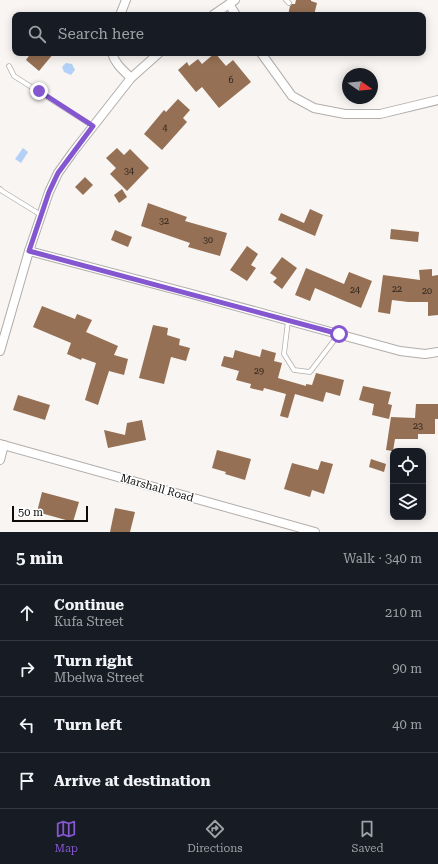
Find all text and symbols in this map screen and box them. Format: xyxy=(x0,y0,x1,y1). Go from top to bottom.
search box xyxy=(12,12,426,56)
icon: search xyxy=(26,23,48,45)
text: Search here xyxy=(58,25,144,43)
north arrow xyxy=(342,68,378,104)
house number: 6 xyxy=(228,75,234,85)
route end xyxy=(30,82,48,100)
house number: 4 xyxy=(162,123,168,133)
house number: 34 xyxy=(124,166,134,176)
house number: 32 xyxy=(159,216,169,226)
house number: 30 xyxy=(203,235,213,245)
house number: 22 xyxy=(392,284,402,294)
house number: 24 xyxy=(350,285,360,295)
house number: 20 xyxy=(422,286,432,296)
route start xyxy=(330,325,348,343)
house number: 29 xyxy=(254,366,264,376)
house number: 23 xyxy=(413,421,423,431)
map controls xyxy=(390,448,426,520)
button: locate xyxy=(390,448,426,484)
street label: Marshall Road xyxy=(119,471,195,505)
button: layers xyxy=(390,484,426,520)
scale bar xyxy=(12,504,88,523)
text: 50 m xyxy=(18,506,43,519)
text: 5 min xyxy=(16,548,63,568)
text: Walk · 340 m xyxy=(343,551,422,566)
text: Continue xyxy=(54,596,124,614)
icon: ahead xyxy=(16,602,38,624)
text: 210 m xyxy=(385,605,422,620)
text: Kufa Street xyxy=(54,614,124,629)
text: Turn right xyxy=(54,652,133,670)
icon: right xyxy=(16,658,38,680)
text: 90 m xyxy=(392,661,422,676)
text: Mbelwa Street xyxy=(54,670,144,685)
icon: left xyxy=(16,714,38,736)
text: Turn left xyxy=(54,716,122,734)
text: 40 m xyxy=(392,717,422,732)
icon: arrive xyxy=(16,770,38,792)
text: Arrive at destination xyxy=(54,772,210,790)
tab: Map xyxy=(55,818,78,855)
tab: Directions xyxy=(187,818,242,855)
tab: Saved xyxy=(352,818,383,855)

